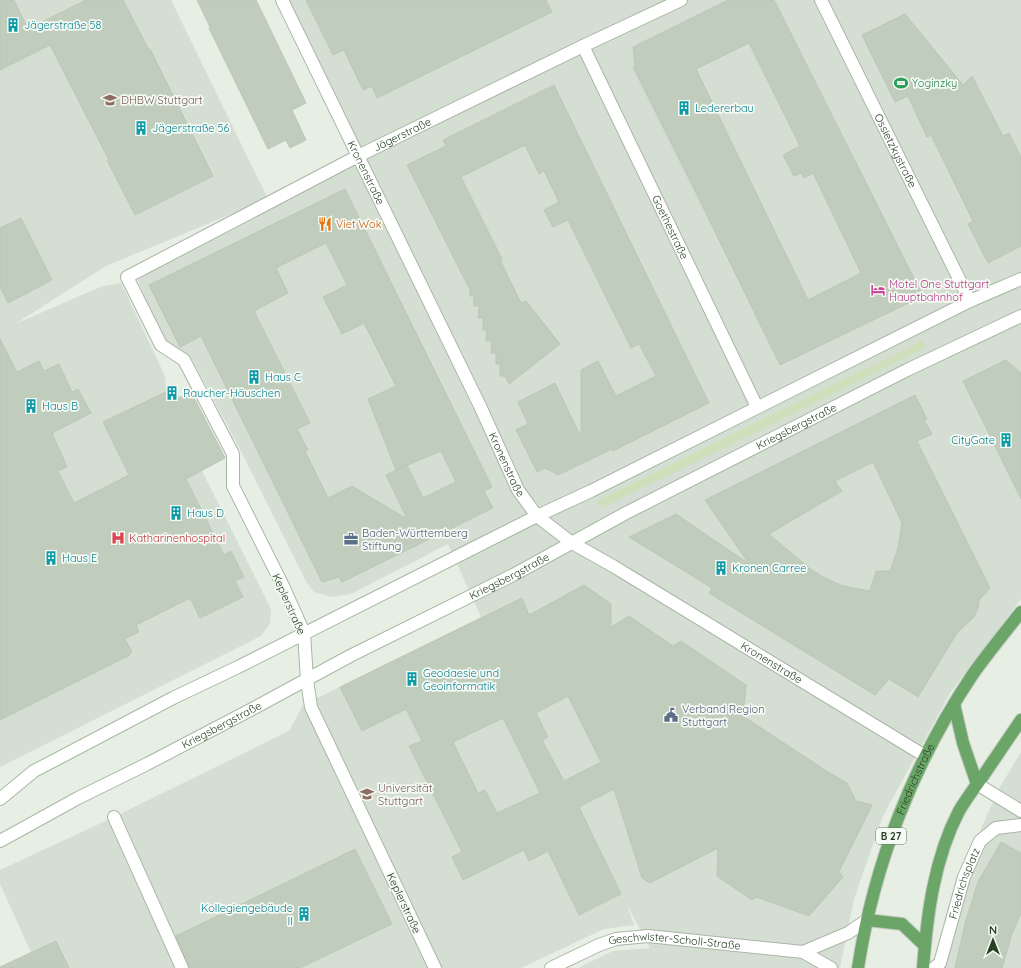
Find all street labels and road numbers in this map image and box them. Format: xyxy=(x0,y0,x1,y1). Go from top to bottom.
street label: Ossietzkystraße xyxy=(871,111,920,190)
street label: Jägerstraße xyxy=(371,114,433,154)
street label: Kronenstraße xyxy=(345,138,388,207)
street label: Goethestraße xyxy=(649,193,692,261)
street label: Kriegsbergstraße xyxy=(754,400,839,453)
street label: Kronenstraße xyxy=(486,430,528,500)
street label: Kriegsbergstraße xyxy=(467,550,552,603)
street label: Keplerstraße xyxy=(269,571,309,637)
street label: Kronenstraße xyxy=(738,639,805,687)
street label: Kriegsbergstraße xyxy=(179,698,264,752)
street label: Friedrichstraße xyxy=(893,741,938,817)
road number: B 27 xyxy=(876,828,906,844)
street label: Friedrichsplatz xyxy=(946,846,983,921)
street label: Keplerstraße xyxy=(384,870,424,936)
street label: Geschwister-Scholl-Straße xyxy=(606,929,741,953)

